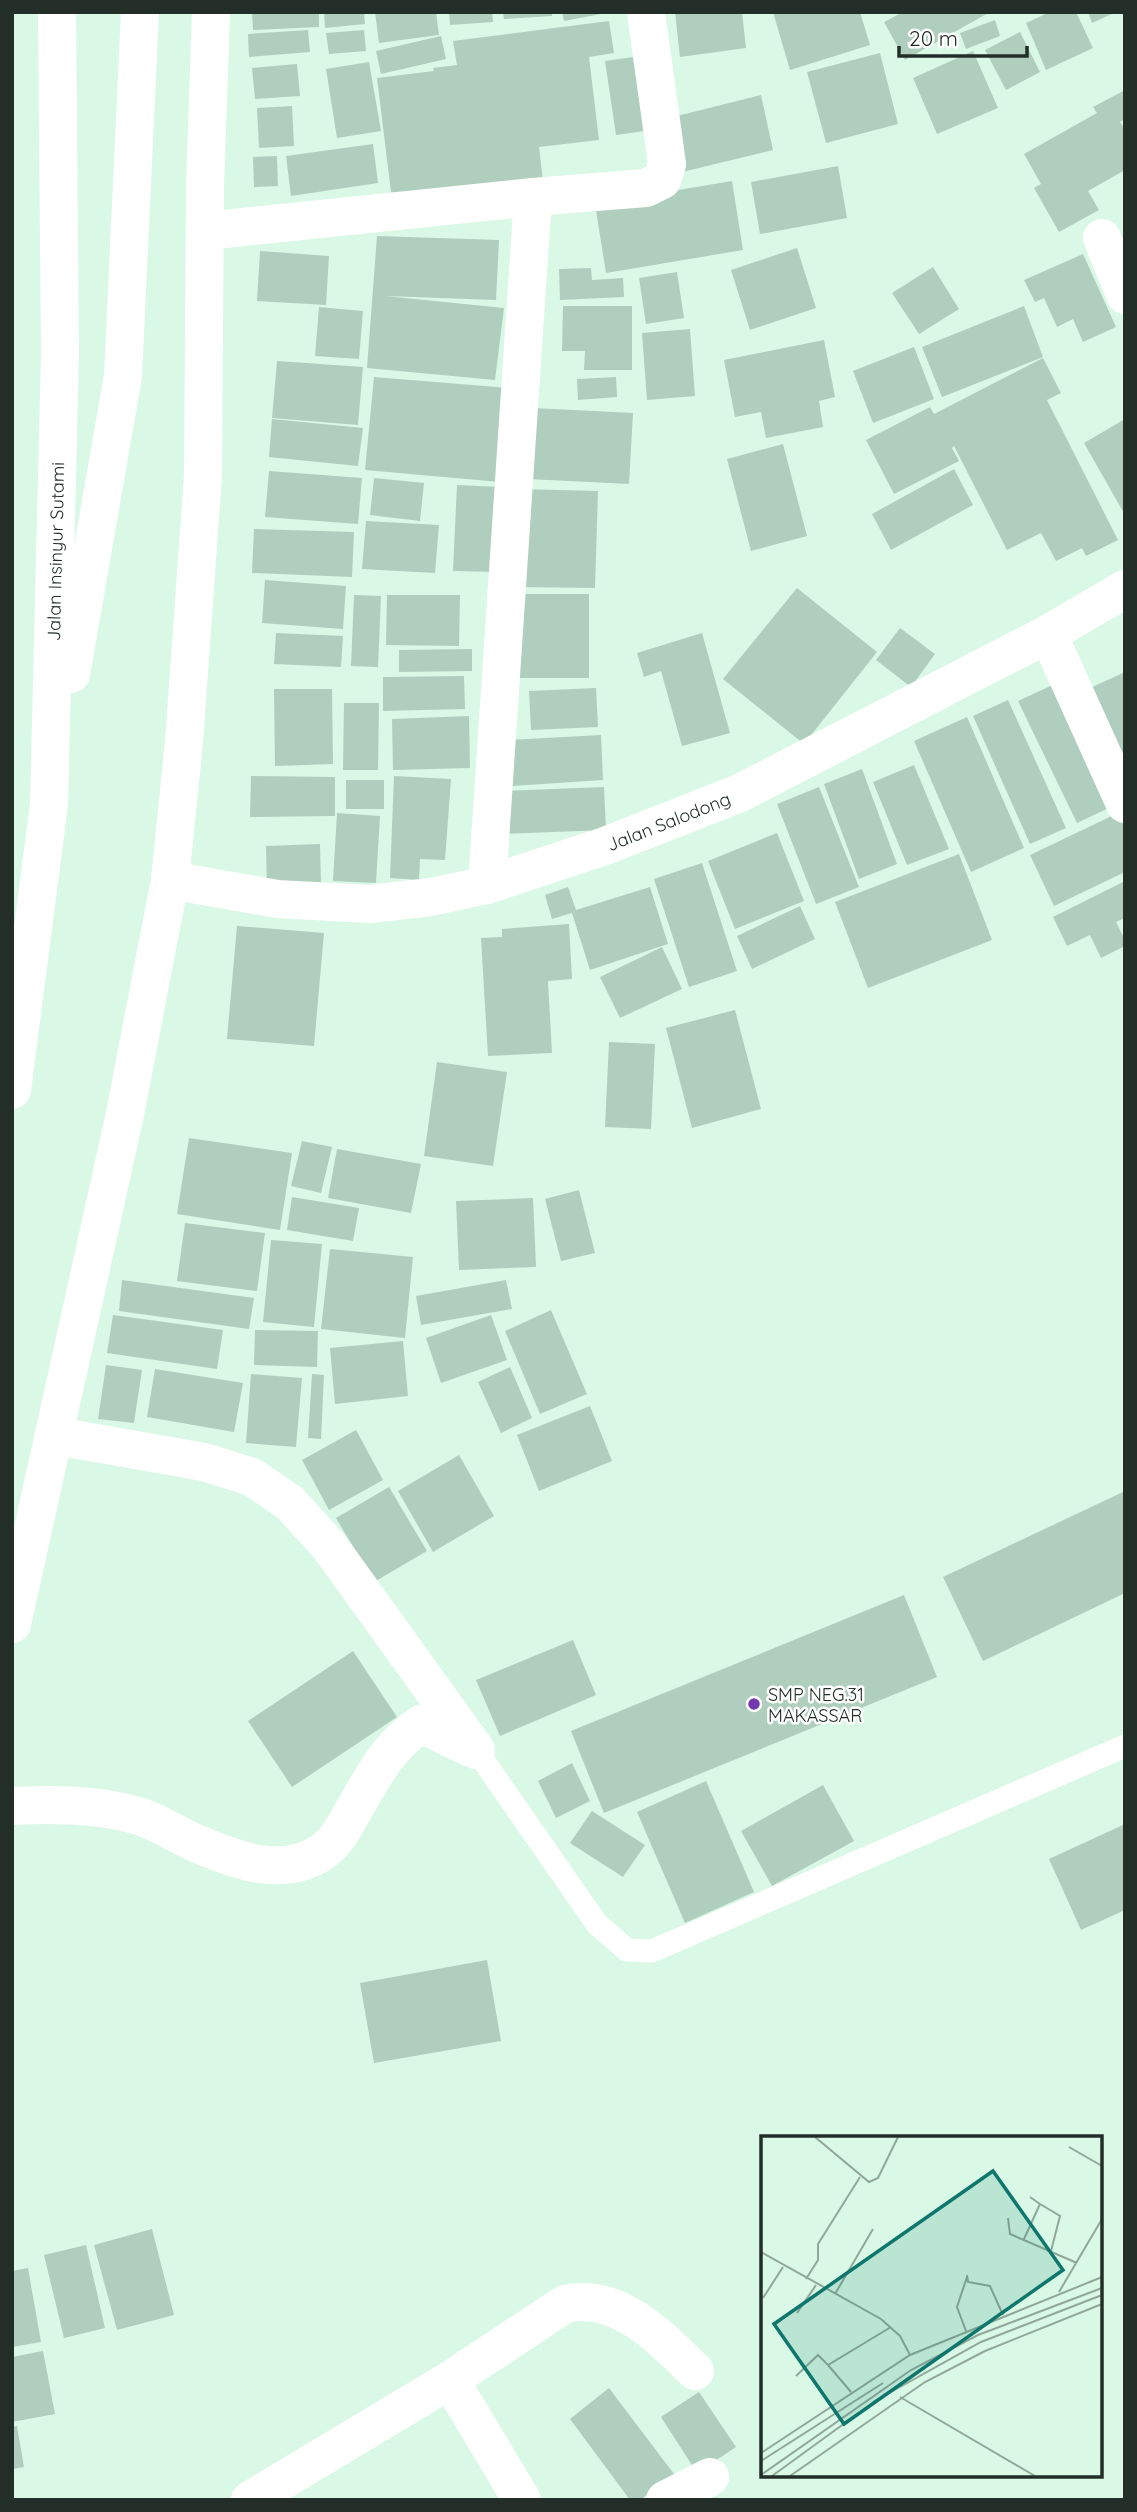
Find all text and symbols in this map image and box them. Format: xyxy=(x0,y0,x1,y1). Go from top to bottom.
scale bar xyxy=(899,14,1027,58)
text: 20 m xyxy=(909,25,958,51)
street label: Jalan Insinyur Sutami xyxy=(41,462,69,641)
street label: Jalan Salodong xyxy=(603,786,734,856)
place label: SMP NEG.31 MAKASSAR xyxy=(768,1683,864,1727)
marker: SMP NEG.31 MAKASSAR xyxy=(746,1696,762,1712)
inset map xyxy=(761,2136,1102,2477)

